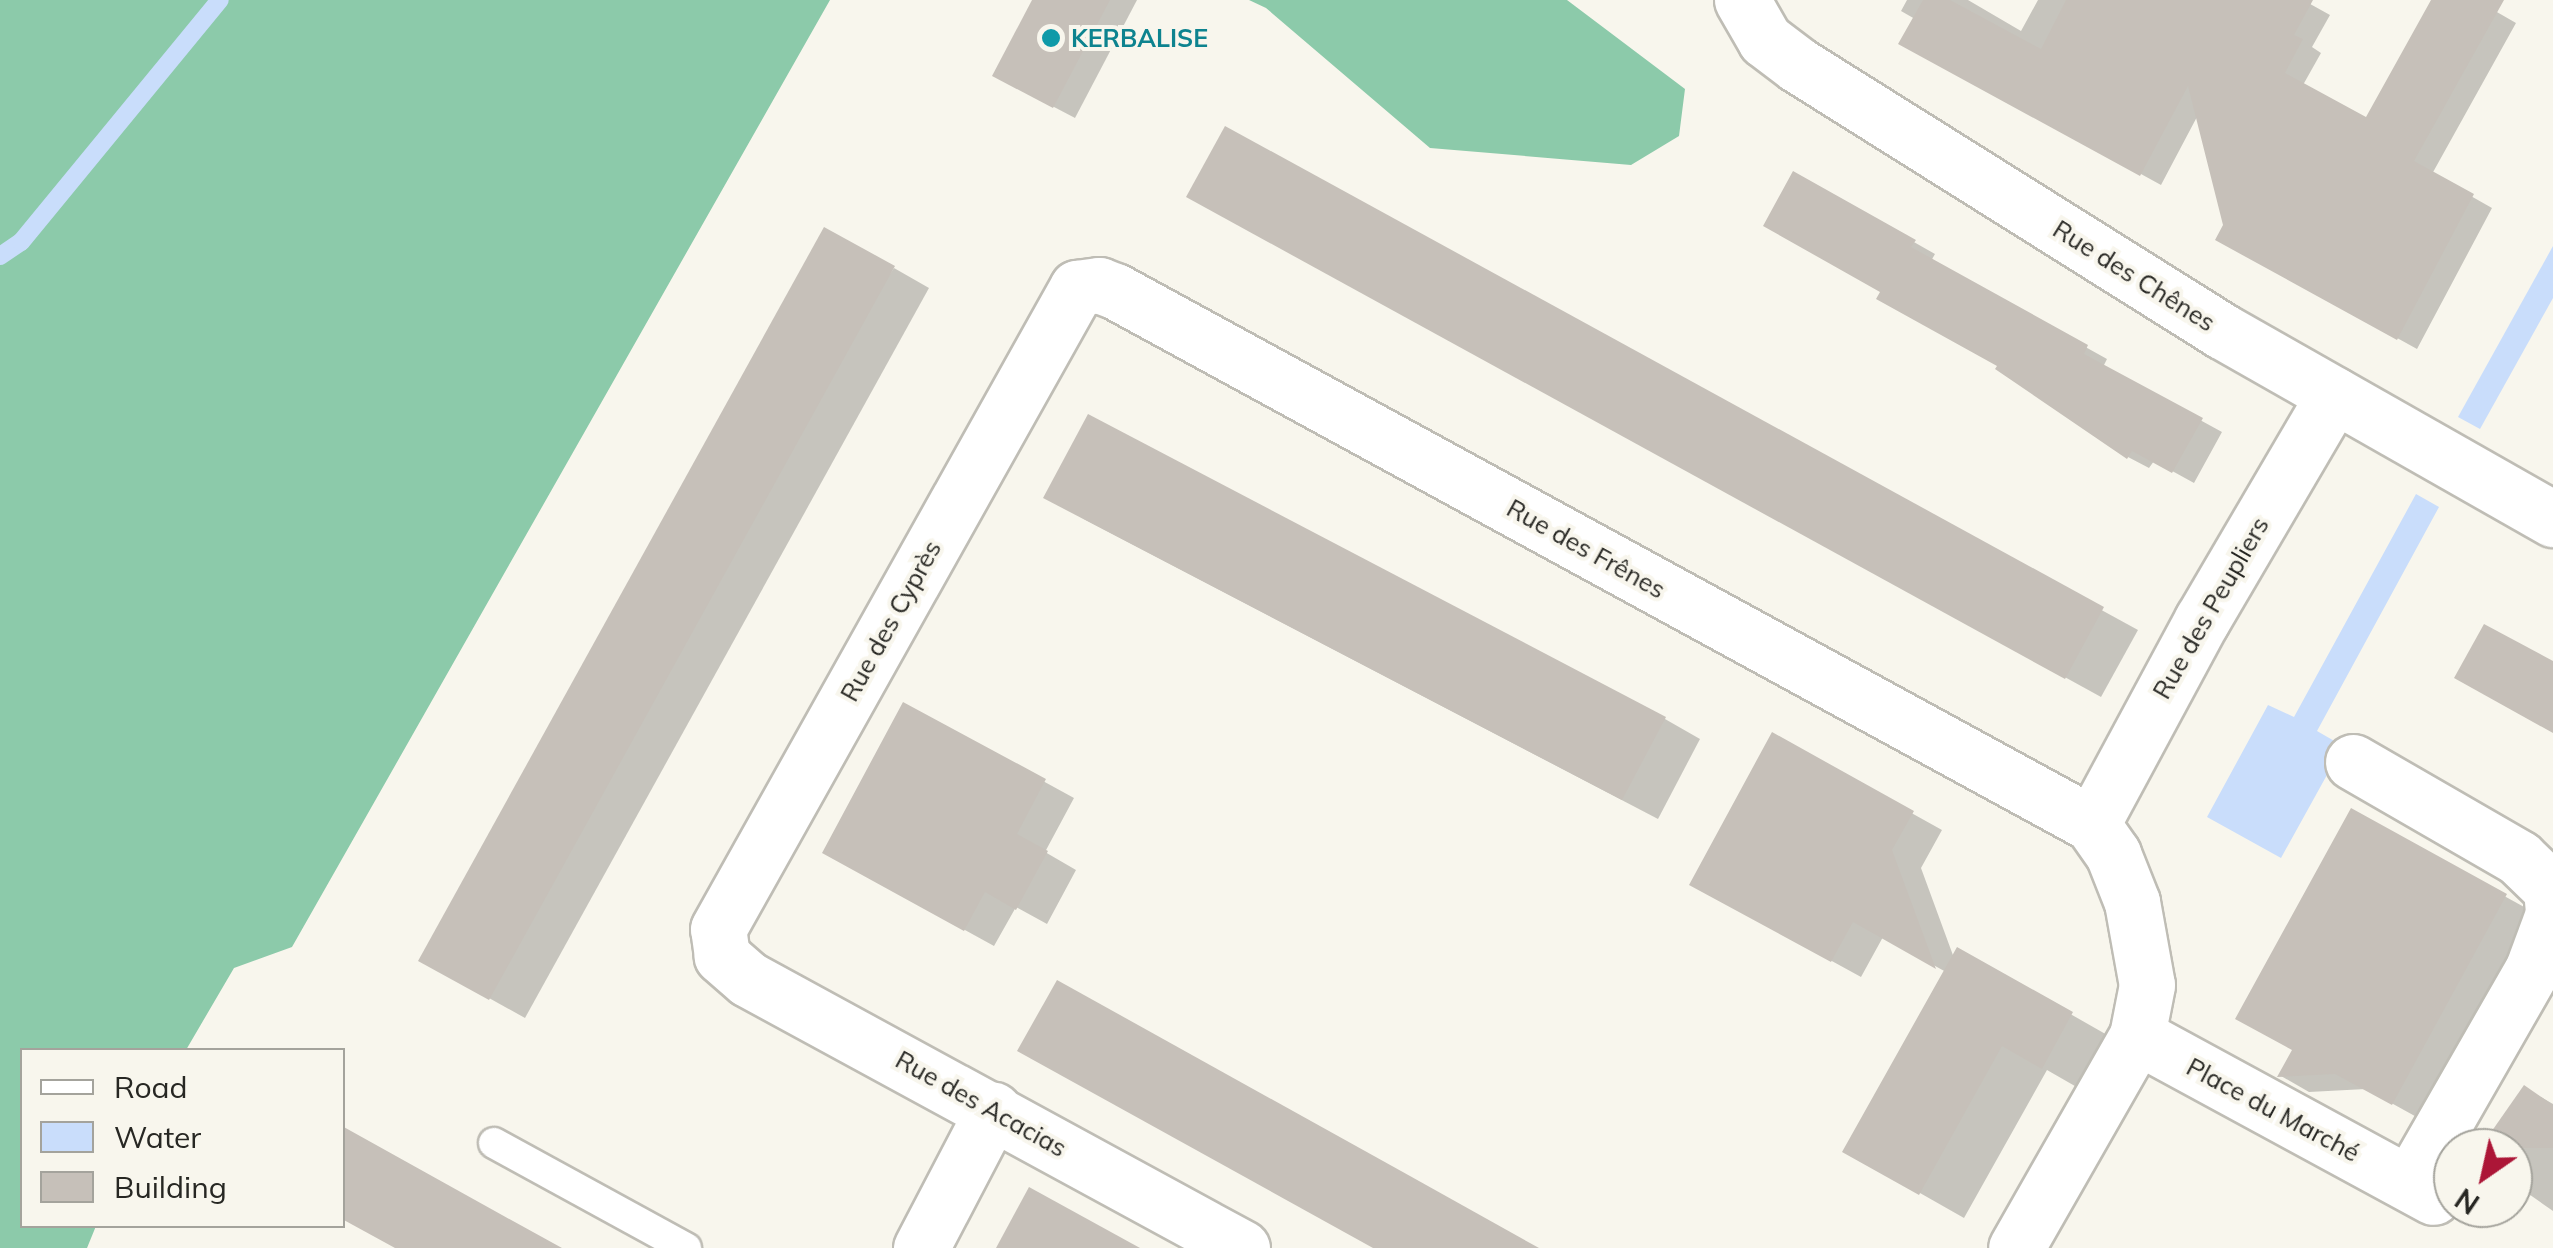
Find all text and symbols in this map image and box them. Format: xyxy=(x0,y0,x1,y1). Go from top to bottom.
place label: KERBALISE xyxy=(1071,23,1208,53)
marker: KERBALISE xyxy=(1040,27,1062,49)
street label: Rue des Chênes xyxy=(2047,214,2221,338)
street label: Rue des Frênes xyxy=(1502,493,1670,605)
street label: Rue des Peupliers xyxy=(2147,512,2275,704)
street label: Rue des Cyprès xyxy=(834,535,948,707)
street label: Rue des Acacias xyxy=(890,1045,1072,1163)
legend xyxy=(20,1048,345,1228)
street label: Place du Marché xyxy=(2181,1052,2365,1168)
text: Road xyxy=(114,1068,188,1106)
text: Water xyxy=(114,1118,201,1156)
north arrow xyxy=(2433,1128,2533,1228)
text: Building xyxy=(114,1168,227,1206)
text: N xyxy=(2449,1181,2486,1222)

